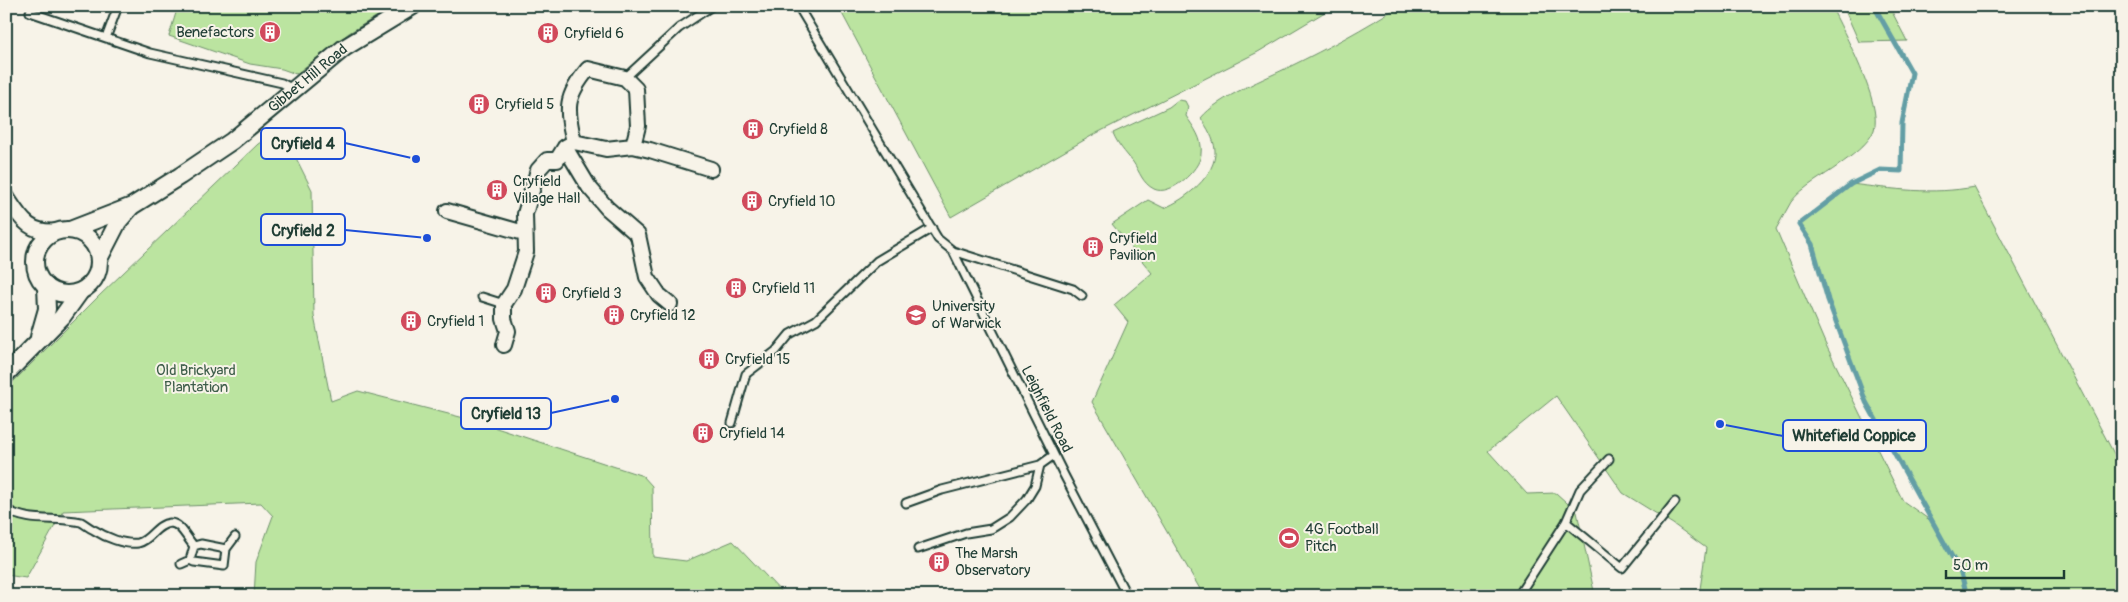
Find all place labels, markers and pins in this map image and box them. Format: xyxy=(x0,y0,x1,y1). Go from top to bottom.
building icon: Benefactors xyxy=(258,20,282,44)
building icon: Cryfield 6 xyxy=(536,21,560,45)
place label: Benefactors xyxy=(176,23,254,42)
place label: Cryfield 6 xyxy=(564,24,624,43)
building icon: Cryfield 5 xyxy=(467,92,491,116)
place label: Cryfield 5 xyxy=(495,95,554,114)
building icon: Cryfield 8 xyxy=(741,117,765,141)
place label: Cryfield 8 xyxy=(769,120,828,139)
callout: Cryfield 4 xyxy=(261,128,345,159)
place label: Cryfield Village Hall xyxy=(513,172,581,208)
building icon: Cryfield Village Hall xyxy=(485,178,509,202)
building icon: Cryfield 10 xyxy=(740,189,764,213)
place label: Cryfield 10 xyxy=(768,192,835,211)
callout: Cryfield 2 xyxy=(261,214,345,245)
place label: Cryfield Pavilion xyxy=(1109,229,1157,265)
building icon: Cryfield Pavilion xyxy=(1081,235,1105,259)
building icon: Cryfield 11 xyxy=(724,276,748,300)
place label: Cryfield 11 xyxy=(752,279,815,298)
building icon: Cryfield 3 xyxy=(534,281,558,305)
place label: Cryfield 3 xyxy=(562,284,622,303)
place label: University of Warwick xyxy=(932,297,1002,333)
building icon: Cryfield 12 xyxy=(602,303,626,327)
school or university icon: University of Warwick xyxy=(904,303,928,327)
place label: Cryfield 12 xyxy=(630,306,696,325)
building icon: Cryfield 1 xyxy=(399,309,423,333)
place label: Cryfield 1 xyxy=(427,312,484,331)
building icon: Cryfield 15 xyxy=(697,347,721,371)
place label: Cryfield 15 xyxy=(725,350,790,369)
callout: Cryfield 13 xyxy=(461,398,551,429)
callout: Whitefield Coppice xyxy=(1783,420,1926,451)
building icon: Cryfield 14 xyxy=(691,421,715,445)
place label: Cryfield 14 xyxy=(719,424,785,443)
place label: 4G Football Pitch xyxy=(1305,520,1379,556)
sports icon: 4G Football Pitch xyxy=(1277,526,1301,550)
place label: The Marsh Observatory xyxy=(955,544,1031,580)
building icon: The Marsh Observatory xyxy=(927,550,951,574)

